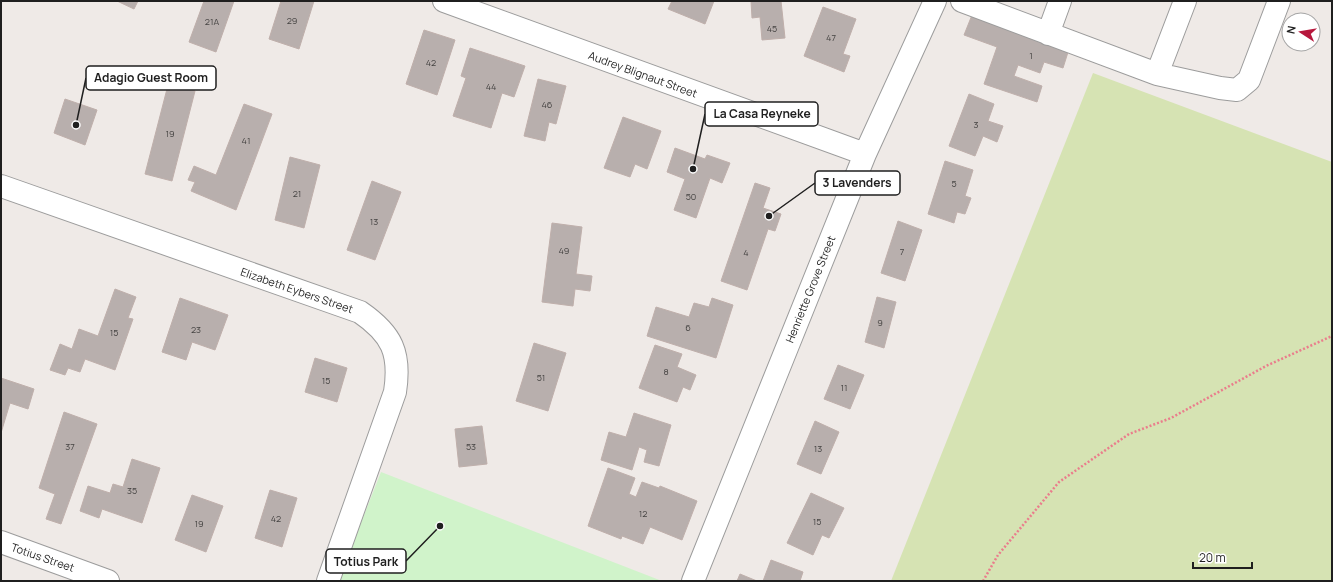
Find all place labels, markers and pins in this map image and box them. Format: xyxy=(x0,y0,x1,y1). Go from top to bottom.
callout: Adagio Guest Room xyxy=(86,66,216,90)
callout: La Casa Reyneke xyxy=(705,102,818,126)
callout: 3 Lavenders xyxy=(815,171,900,195)
callout: Totius Park xyxy=(326,549,406,573)

